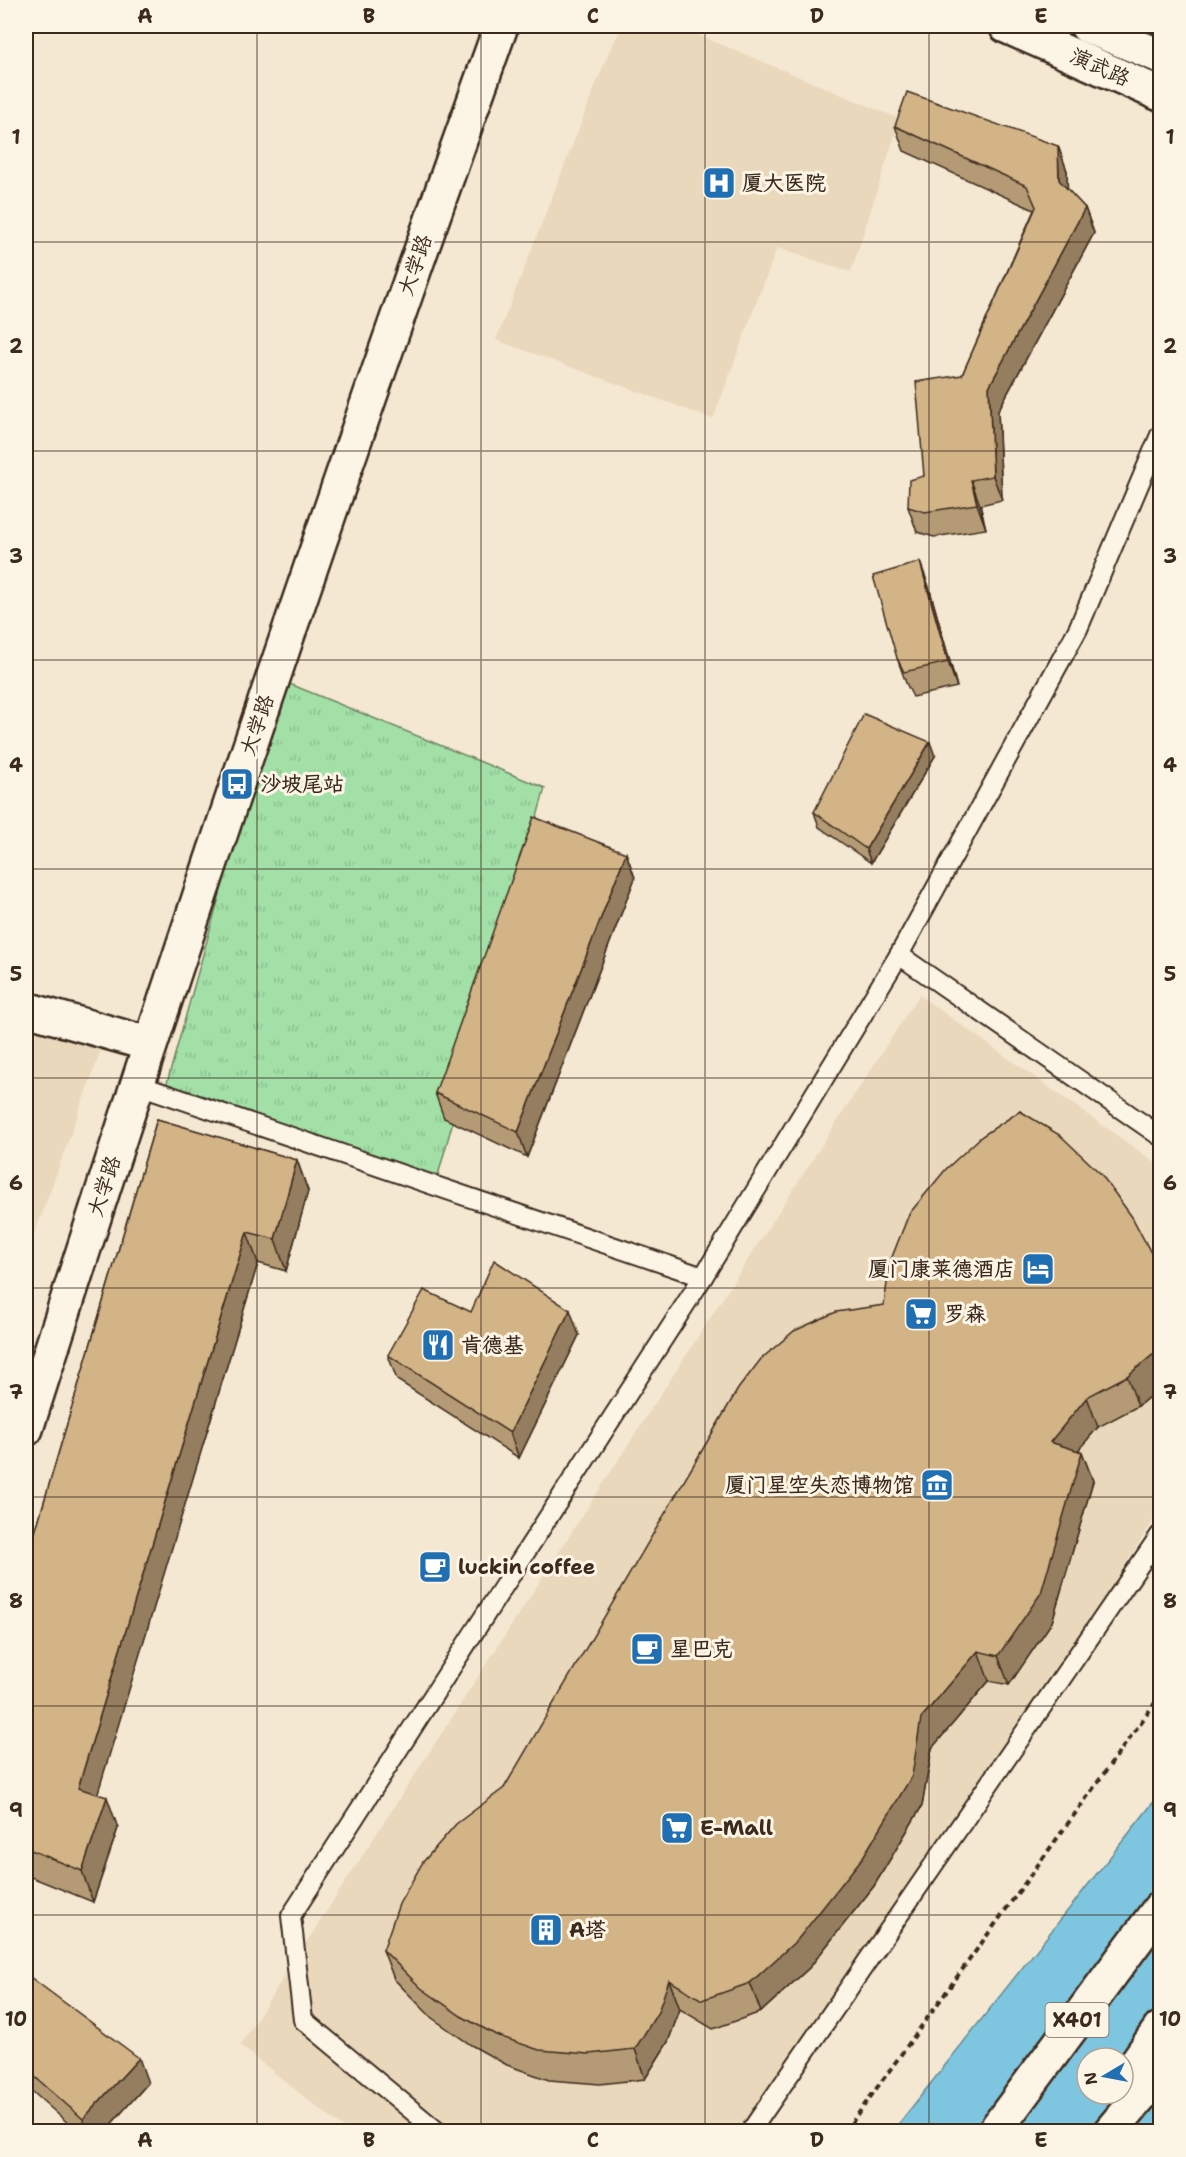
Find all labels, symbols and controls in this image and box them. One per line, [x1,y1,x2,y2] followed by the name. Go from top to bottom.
[137,3,153,29] text: A
[363,3,375,29] text: B
[587,3,599,29] text: C
[810,3,824,29] text: D
[1034,3,1048,29] text: E
[1066,41,1134,93] street label: 演武路
[11,124,21,150] text: 1
[1165,124,1175,150] text: 1
[701,165,737,201] hospital icon: 厦大医院
[742,169,826,197] place label: 厦大医院
[392,231,438,299] street label: 大学路
[9,333,23,359] text: 2
[1163,333,1177,359] text: 2
[9,543,23,569] text: 3
[1163,543,1177,569] text: 3
[234,691,280,759] street label: 大学路
[9,752,23,778] text: 4
[1163,752,1177,778] text: 4
[219,766,255,802] bus stop icon: 沙坡尾站
[260,770,344,798] place label: 沙坡尾站
[10,961,22,987] text: 5
[1164,961,1176,987] text: 5
[81,1152,127,1220] street label: 大学路
[9,1170,23,1196] text: 6
[1163,1170,1177,1196] text: 6
[1020,1251,1056,1287] hotel icon: 厦门康莱德酒店
[868,1255,1015,1283] place label: 厦门康莱德酒店
[903,1296,939,1332] supermarket icon: 罗森
[944,1300,986,1328] place label: 罗森
[420,1327,456,1363] restaurant icon: 肯德基
[461,1331,524,1359] place label: 肯德基
[9,1379,23,1405] text: 7
[1163,1379,1177,1405] text: 7
[919,1467,955,1503] museum icon: 厦门星空失恋博物馆
[725,1471,914,1499] place label: 厦门星空失恋博物馆
[417,1549,453,1585] cafe icon: luckin coffee
[458,1553,595,1581] place label: luckin coffee
[9,1588,23,1614] text: 8
[1163,1588,1177,1614] text: 8
[629,1631,665,1667] cafe icon: 星巴克
[670,1635,733,1663] place label: 星巴克
[9,1797,23,1823] text: 9
[1163,1797,1177,1823] text: 9
[659,1810,695,1846] supermarket icon: E-Mall
[700,1814,773,1842] place label: E-Mall
[528,1912,564,1948] building icon: A塔
[569,1916,606,1944] place label: A塔
[1046,2003,1108,2037] road number: X401
[5,2006,27,2032] text: 10
[1159,2006,1181,2032] text: 10
[1075,2046,1135,2106] north arrow
[1079,2070,1102,2087] text: N
[137,2127,153,2153] text: A
[363,2127,375,2153] text: B
[587,2127,599,2153] text: C
[810,2127,824,2153] text: D
[1034,2127,1048,2153] text: E

